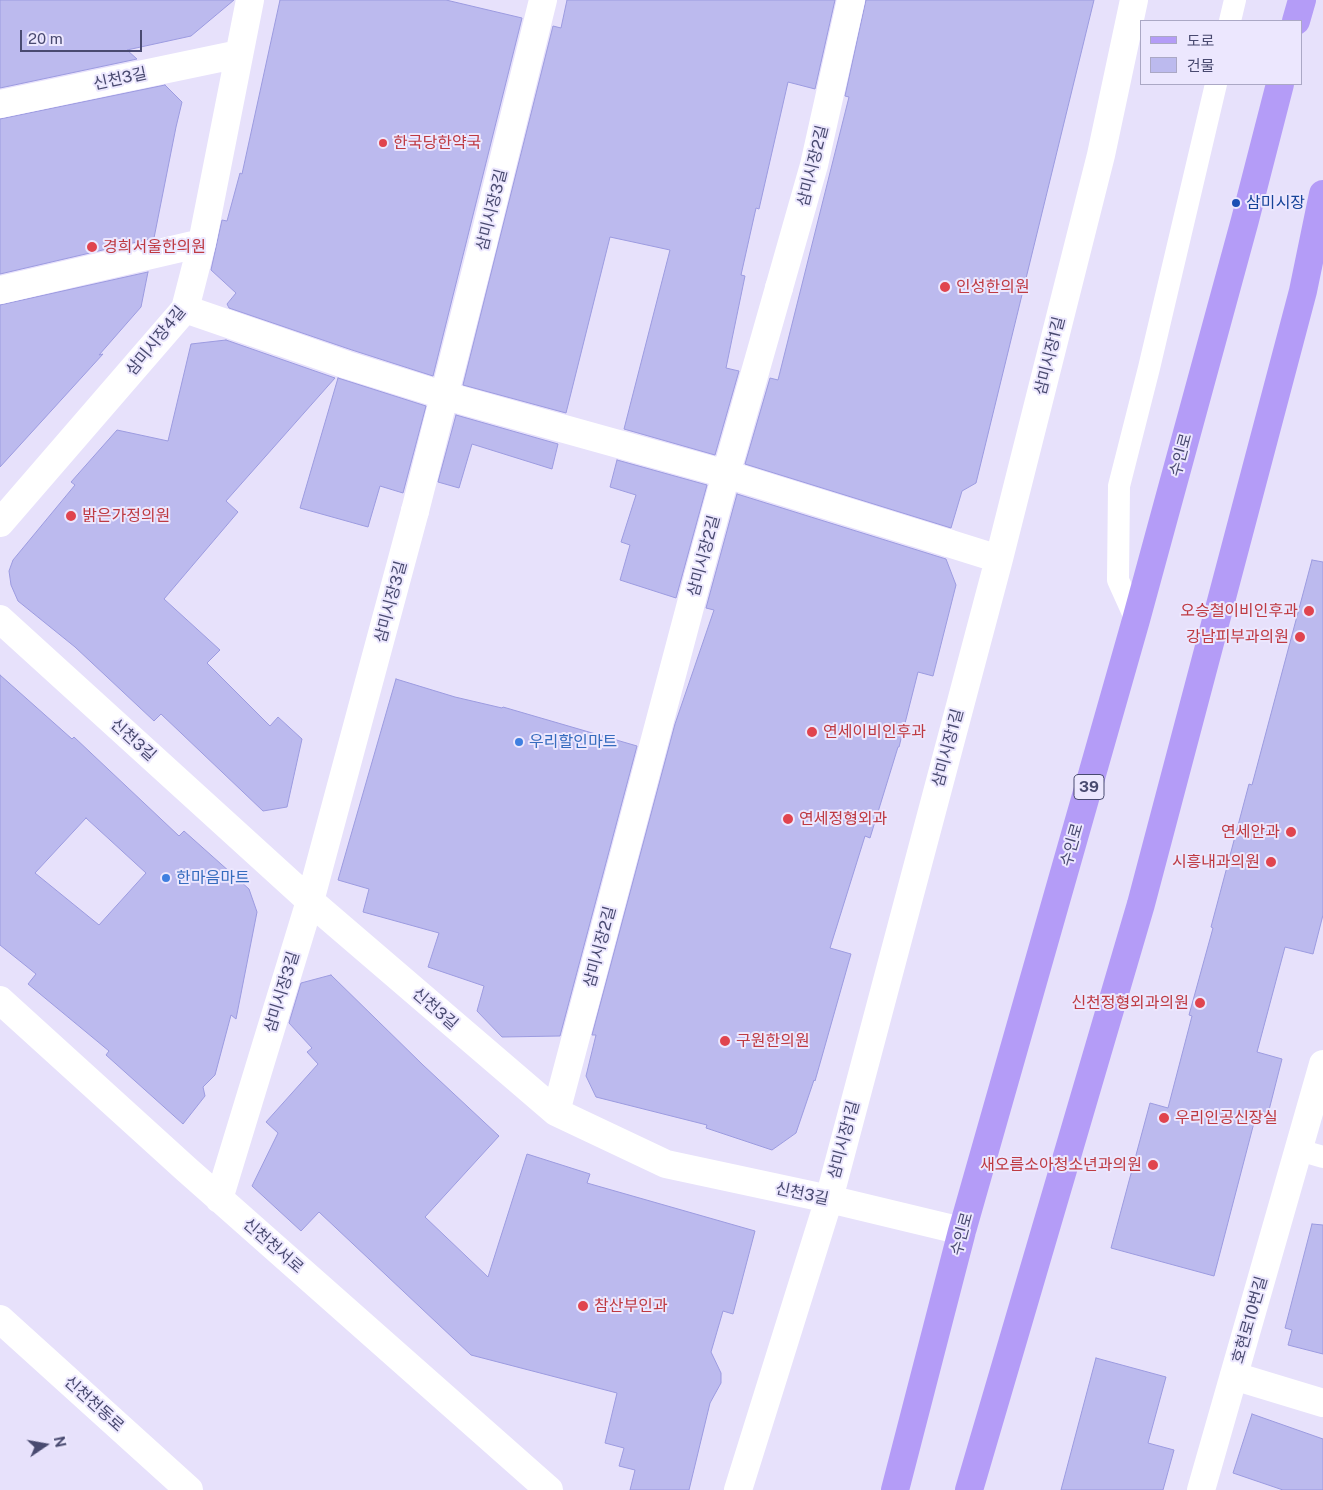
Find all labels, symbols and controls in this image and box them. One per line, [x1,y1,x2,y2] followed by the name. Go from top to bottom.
[22,20,145,52] scale bar
[1140,20,1303,85] legend
[28,30,63,47] text: 20 m
[1187,32,1215,49] text: 도로
[1187,57,1215,74] text: 건물
[91,64,149,94] street label: 신천3길
[794,123,832,209] street label: 삼미시장2길
[393,133,481,153] place label: 한국당한약국
[377,137,389,149] marker: 한국당한약국
[473,167,511,253] street label: 삼미시장3길
[1246,193,1305,213] place label: 삼미시장
[1230,197,1242,209] marker: 삼미시장
[103,237,206,257] place label: 경희서울한의원
[85,240,99,254] marker: 경희서울한의원
[956,277,1030,297] place label: 인성한의원
[938,280,952,294] marker: 인성한의원
[122,302,190,380] street label: 삼미시장4길
[1031,315,1069,397] street label: 삼미시장1길
[1166,431,1196,479] street label: 수인로
[82,506,170,526] place label: 밝은가정의원
[64,509,78,523] marker: 밝은가정의원
[684,513,724,599] street label: 삼미시장2길
[371,559,411,645] street label: 삼미시장3길
[1180,601,1298,621] place label: 오승철이비인후과
[1302,604,1316,618] marker: 오승철이비인후과
[1186,627,1289,647] place label: 강남피부과의원
[1293,630,1307,644] marker: 강남피부과의원
[928,707,968,789] street label: 삼미시장1길
[106,715,160,765] street label: 신천3길
[823,722,926,742] place label: 연세이비인후과
[805,725,819,739] marker: 연세이비인후과
[529,732,617,752] place label: 우리할인마트
[513,736,525,748] marker: 우리할인마트
[1074,774,1104,800] road number: 39
[799,809,887,829] place label: 연세정형외과
[781,812,795,826] marker: 연세정형외과
[1057,821,1087,869] street label: 수인로
[1221,822,1280,842] place label: 연세안과
[1284,825,1298,839] marker: 연세안과
[1172,852,1260,872] place label: 시흥내과의원
[1264,855,1278,869] marker: 시흥내과의원
[176,868,250,888] place label: 한마음마트
[160,872,172,884] marker: 한마음마트
[580,904,620,990] street label: 삼미시장2길
[261,949,303,1035] street label: 삼미시장3길
[408,984,462,1034] street label: 신천3길
[1071,993,1189,1013] place label: 신천정형외과의원
[1193,996,1207,1010] marker: 신천정형외과의원
[736,1031,810,1051] place label: 구원한의원
[718,1034,732,1048] marker: 구원한의원
[824,1099,864,1181] street label: 삼미시장1길
[1175,1108,1278,1128] place label: 우리인공신장실
[1157,1111,1171,1125] marker: 우리인공신장실
[980,1155,1142,1175] place label: 새오름소아청소년과의원
[1146,1158,1160,1172] marker: 새오름소아청소년과의원
[773,1179,831,1209] street label: 신천3길
[947,1210,977,1258] street label: 수인로
[239,1215,307,1277] street label: 신천천서로
[1228,1274,1272,1366] street label: 호현로10번길
[594,1296,668,1316] place label: 참산부인과
[576,1299,590,1313] marker: 참산부인과
[60,1372,128,1436] street label: 신천천동로
[20,1420,70,1470] north arrow
[51,1435,69,1449] text: N

